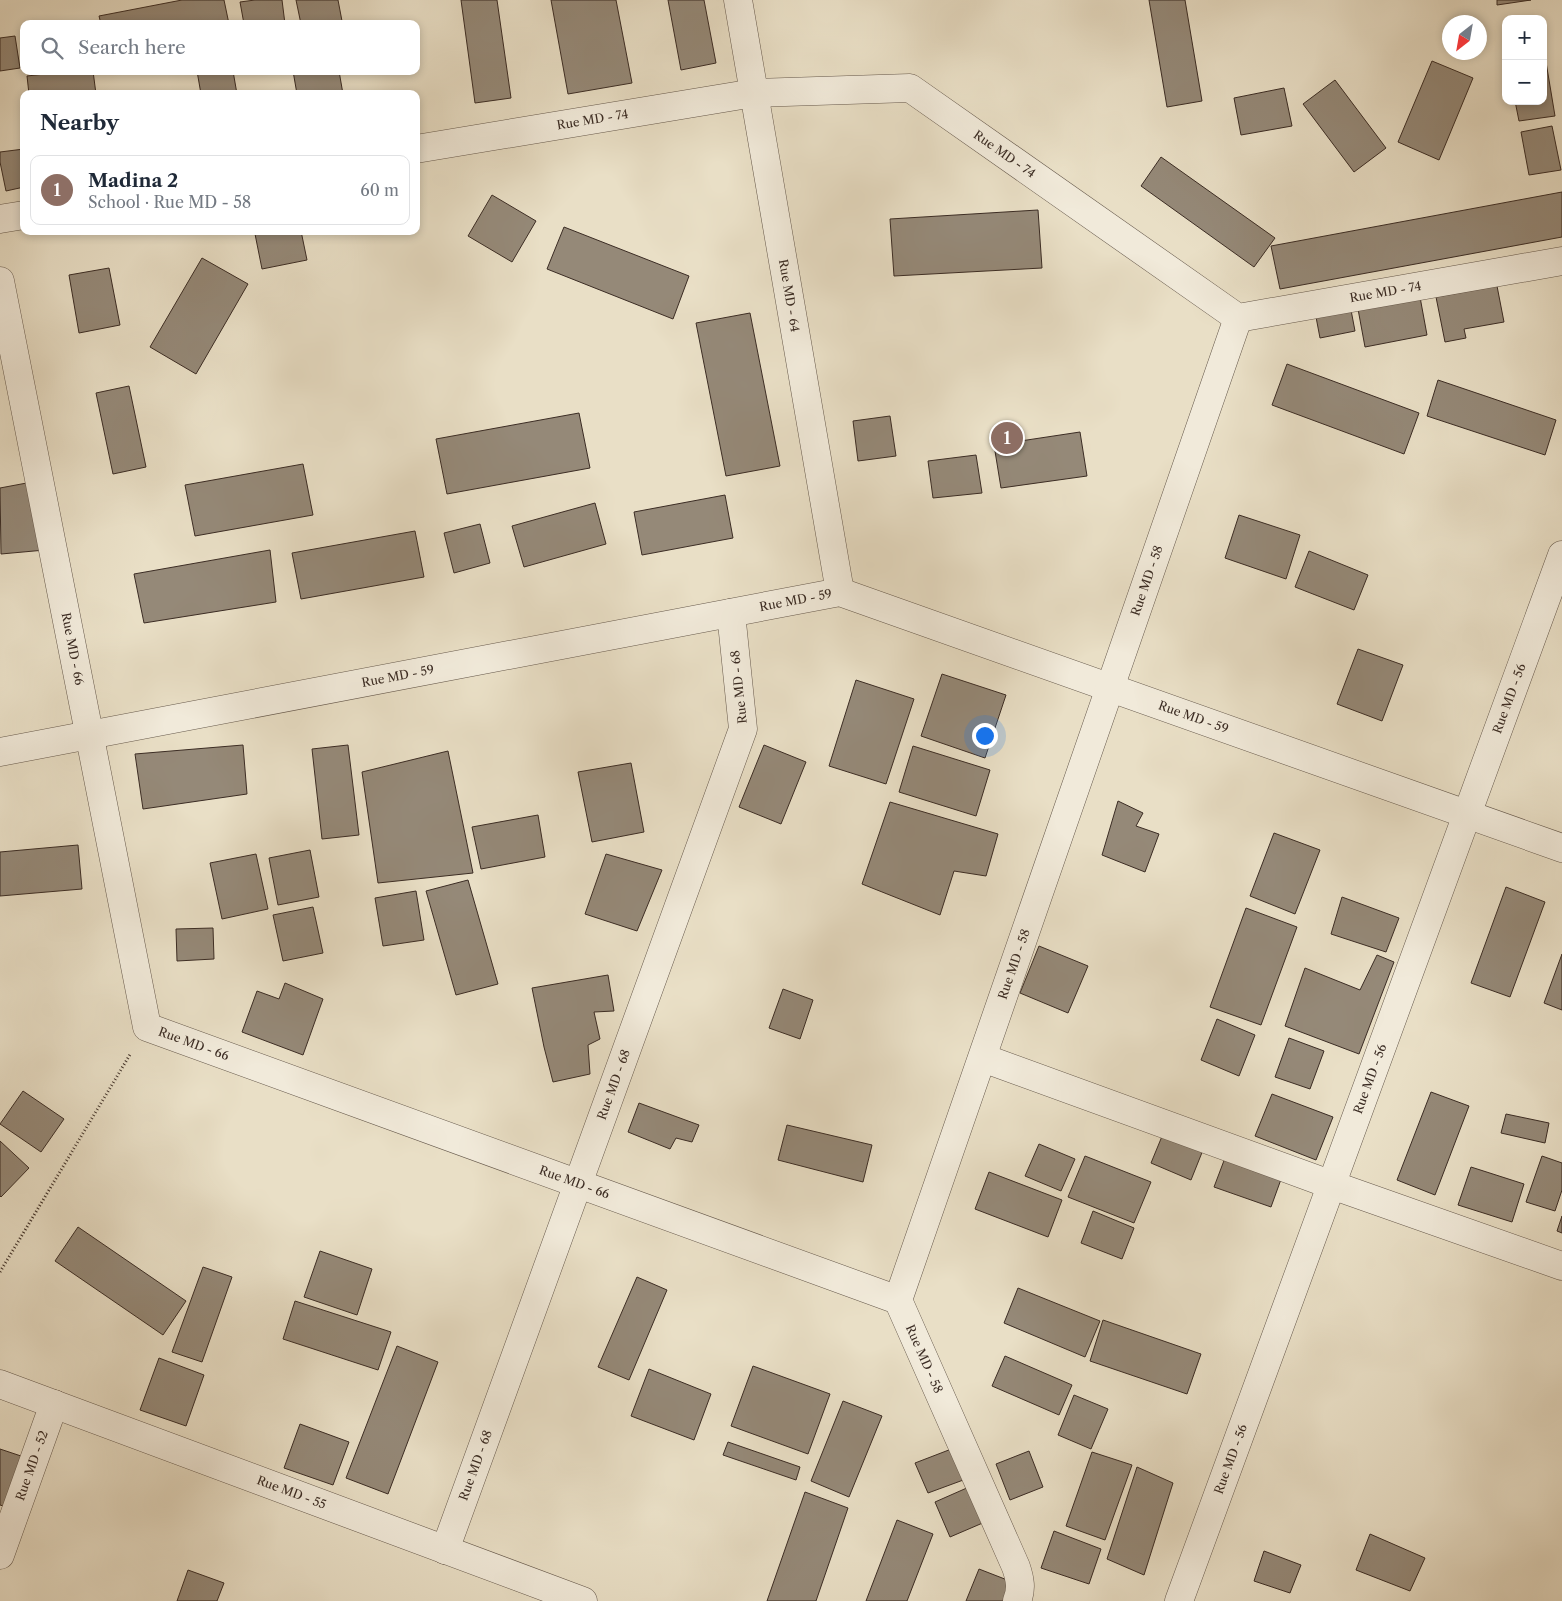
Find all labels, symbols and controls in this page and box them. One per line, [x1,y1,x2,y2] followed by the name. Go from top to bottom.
[1442,15,1487,60] north arrow
[1502,15,1547,105] map controls
[1502,15,1547,60] button: +
[20,20,420,75] search box
[38,34,66,62] icon: search
[78,36,186,59] text: Search here
[1502,60,1547,105] button: −
[556,106,629,133] street label: Rue MD - 74
[40,110,119,135] text: Nearby
[971,127,1039,181] street label: Rue MD - 74
[88,169,178,192] text: Madina 2
[53,180,61,200] text: 1
[360,180,399,200] text: 60 m
[88,192,251,212] text: School · Rue MD - 58
[776,258,803,333] street label: Rue MD - 64
[1348,278,1422,305] street label: Rue MD - 74
[991,419,1023,457] pin: 1
[1127,543,1166,618] street label: Rue MD - 58
[758,586,833,614] street label: Rue MD - 59
[58,611,87,687] street label: Rue MD - 66
[727,649,750,725] street label: Rue MD - 68
[360,661,435,690] street label: Rue MD - 59
[1489,661,1529,735] street label: Rue MD - 56
[1156,697,1231,736] street label: Rue MD - 59
[972,723,998,749] your location
[995,927,1033,1001] street label: Rue MD - 58
[157,1024,231,1063] street label: Rue MD - 66
[1350,1042,1389,1116] street label: Rue MD - 56
[594,1047,633,1122] street label: Rue MD - 68
[537,1162,612,1202] street label: Rue MD - 66
[903,1322,946,1395] street label: Rue MD - 58
[1211,1422,1250,1496] street label: Rue MD - 56
[12,1428,51,1502] street label: Rue MD - 52
[456,1428,495,1503] street label: Rue MD - 68
[255,1472,328,1512] street label: Rue MD - 55

